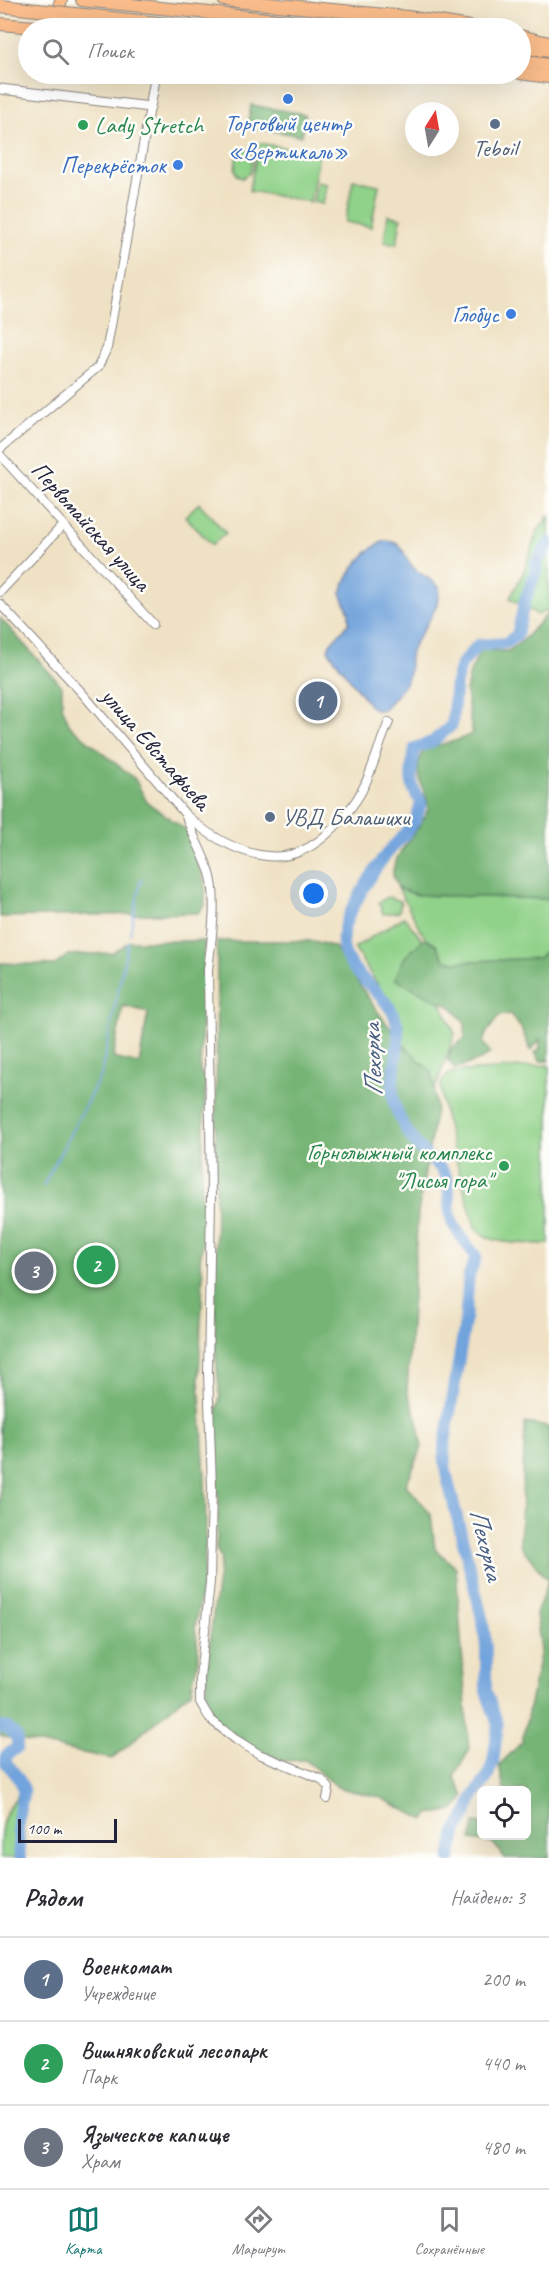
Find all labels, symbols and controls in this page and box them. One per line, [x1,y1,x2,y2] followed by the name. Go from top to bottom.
[18,18,531,84] search box
[39,35,72,68] icon: search
[87,37,133,65] text: Поиск
[281,92,295,106] marker: Торговый центр «Вертикаль»
[405,102,459,156] north arrow
[225,108,352,166] place label: Торговый центр «Вертикаль»
[95,110,205,140] place label: Lady Stretch
[488,117,502,131] marker: Teboil
[76,118,90,132] marker: Lady Stretch
[473,133,521,163] place label: Teboil
[61,150,168,180] place label: Перекрёсток
[171,158,185,172] marker: Перекрёсток
[452,299,500,329] place label: Глобус
[504,307,518,321] marker: Глобус
[25,455,158,598] street label: Первомайская улица
[298,678,338,724] pin: 1
[93,680,219,818] street label: улица Евстафьева
[282,802,412,832] place label: УВД Балашихи
[263,810,277,824] marker: УВД Балашихи
[299,879,328,908] your location
[355,1020,390,1097] water label: Пехорка
[307,1137,497,1195] place label: Горнолыжный комплекс "Лисья гора"
[497,1159,511,1173] marker: Горнолыжный комплекс "Лисья гора"
[76,1242,116,1288] pin: 2
[15,1248,54,1294] pin: 3
[462,1505,512,1586] water label: Пехорка
[477,1786,531,1840] map controls
[477,1786,531,1840] button: locate
[18,1816,117,1844] scale bar
[27,1819,61,1839] text: 100 m
[24,1881,82,1914] text: Рядом
[450,1885,525,1910] text: Найдено: 3
[81,1953,171,1981] text: Военкомат
[39,1967,48,1992] text: 1
[482,1967,525,1992] text: 200 m
[81,1981,155,2006] text: Учреждение
[81,2037,267,2065] text: Вишняковский лесопарк
[39,2051,48,2076] text: 2
[482,2051,525,2076] text: 440 m
[81,2065,117,2090] text: Парк
[81,2121,228,2149] text: Языческое капище
[39,2135,48,2160] text: 3
[482,2135,525,2160] text: 480 m
[81,2149,120,2174] text: Храм
[65,2203,102,2259] tab: Карта
[232,2203,284,2259] tab: Маршрут
[414,2203,484,2259] tab: Сохранённые

